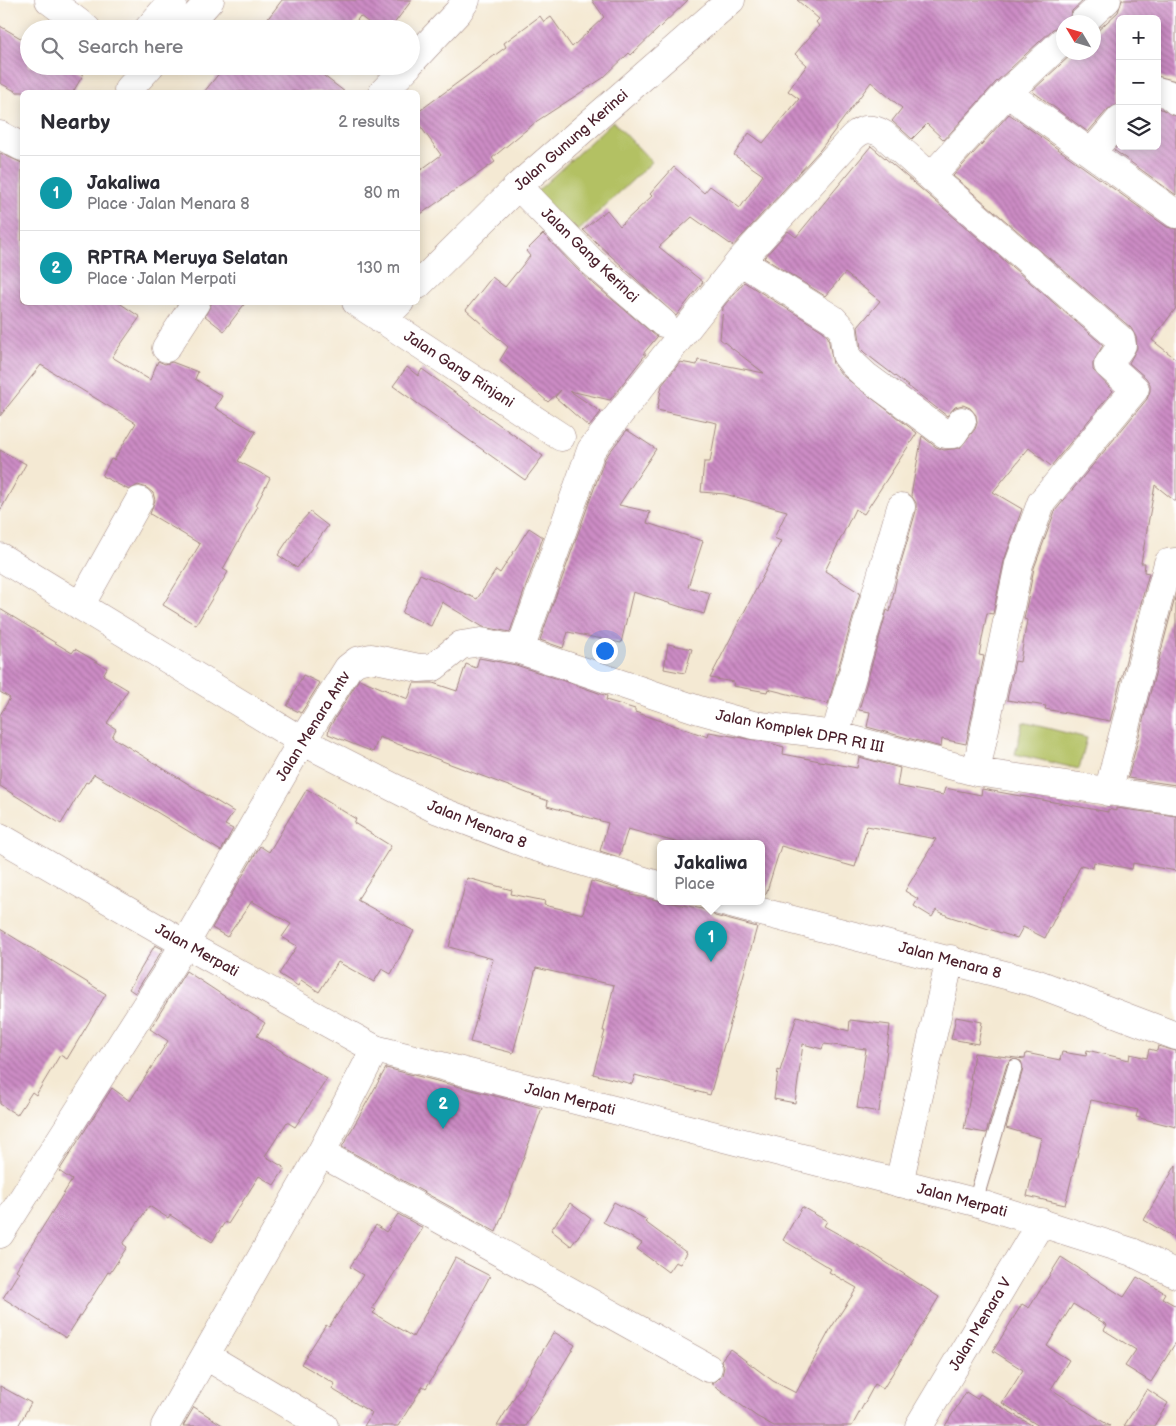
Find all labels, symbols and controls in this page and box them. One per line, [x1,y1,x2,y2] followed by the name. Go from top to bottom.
[1056,15,1101,60] north arrow
[1116,15,1161,150] map controls
[1116,15,1161,60] button: +
[20,20,420,75] search box
[38,34,66,62] icon: search
[78,36,183,59] text: Search here
[1116,60,1161,105] button: −
[510,86,632,195] street label: Jalan Gunung Kerinci
[1116,105,1161,150] button: layers
[40,110,110,135] text: Nearby
[338,113,400,132] text: 2 results
[87,172,160,195] text: Jakaliwa
[53,184,59,203] text: 1
[364,184,400,203] text: 80 m
[87,195,250,214] text: Place · Jalan Menara 8
[537,204,642,307] street label: Jalan Gang Kerinci
[87,247,288,270] text: RPTRA Meruya Selatan
[51,259,61,278] text: 2
[357,259,400,278] text: 130 m
[87,270,236,289] text: Place · Jalan Merpati
[400,327,518,412] street label: Jalan Gang Rinjani
[592,638,618,664] your location
[272,667,355,785] street label: Jalan Menara Antv
[714,706,886,757] street label: Jalan Komplek DPR RI III
[424,796,529,853] street label: Jalan Menara 8
[657,840,765,905] popup
[674,852,748,875] text: Jakaliwa
[674,875,715,894] text: Place
[152,920,242,981] street label: Jalan Merpati
[695,921,727,962] pin: 1
[896,938,1004,983] street label: Jalan Menara 8
[523,1079,617,1120] street label: Jalan Merpati
[427,1088,459,1129] pin: 2
[915,1179,1009,1222] street label: Jalan Merpati
[945,1274,1016,1374] street label: Jalan Menara V

